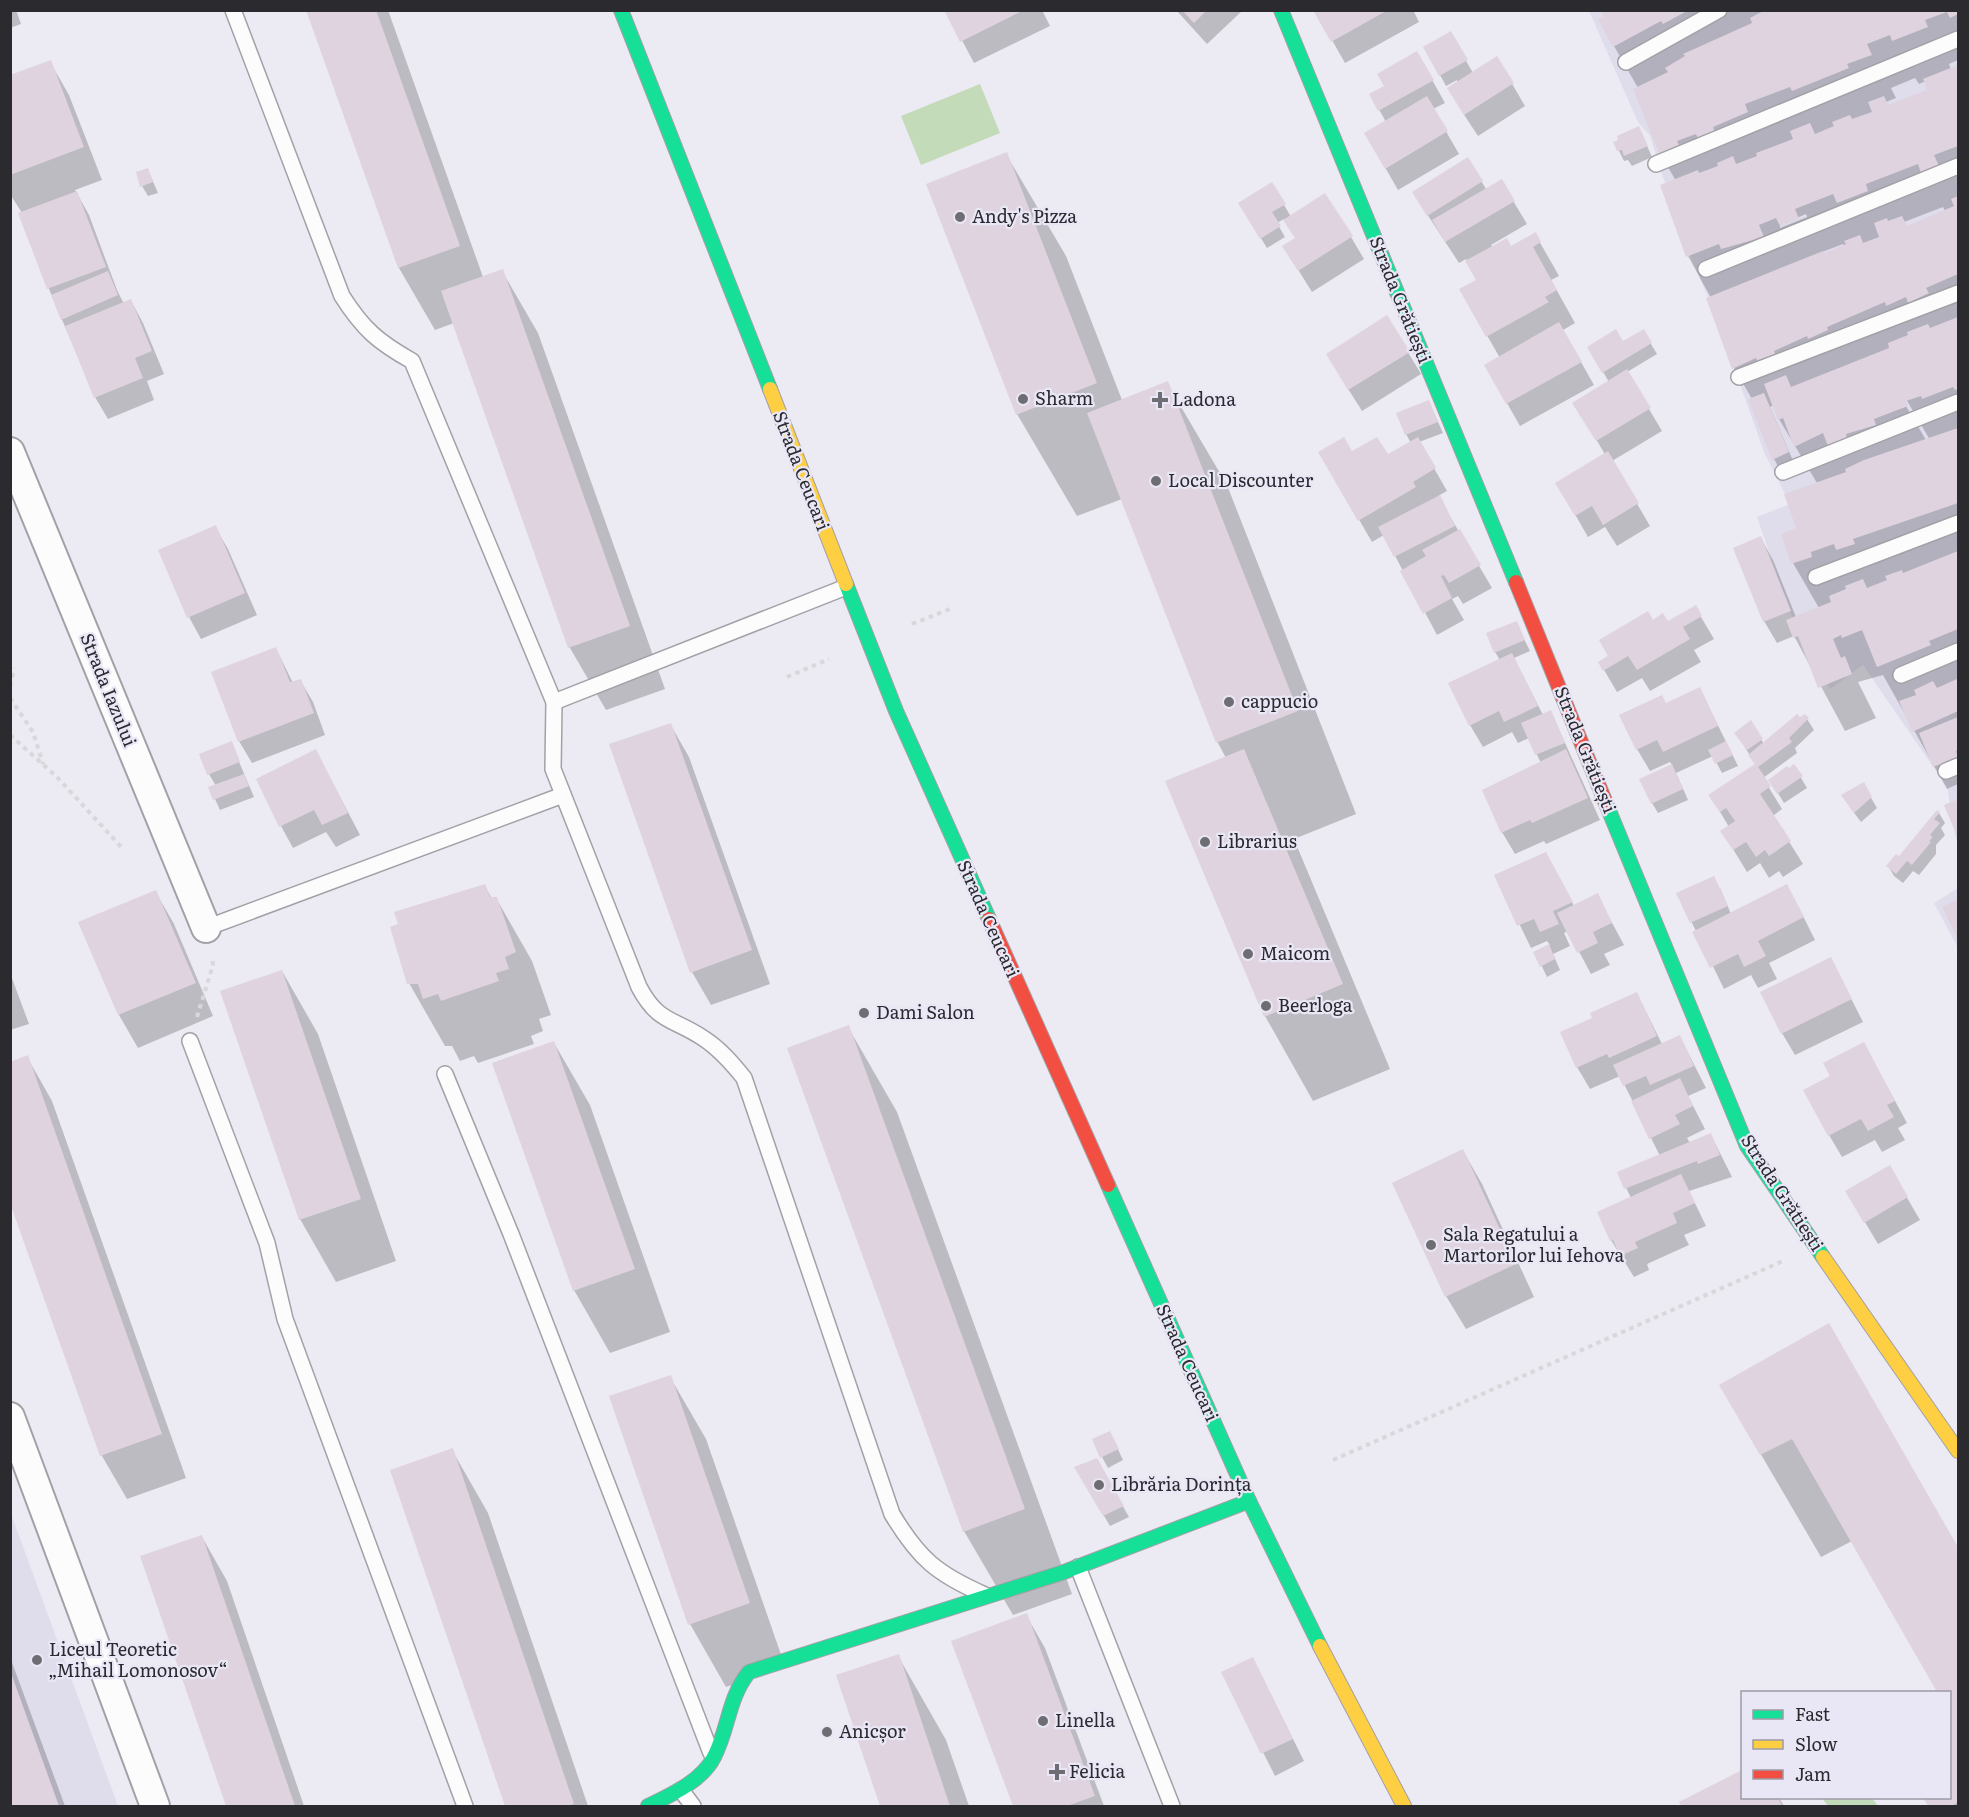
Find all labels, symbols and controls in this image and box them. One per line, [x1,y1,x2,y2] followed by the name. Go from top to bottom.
[972,202,1077,229] place label: Andy's Pizza
[953,210,967,224] marker: Andy's Pizza
[1364,232,1439,367] street label: Strada Grătiești
[1035,384,1093,411] place label: Sharm
[1172,385,1236,412] place label: Ladona
[1016,392,1030,406] marker: Sharm
[1153,393,1167,407] marker: Ladona
[767,407,838,534] street label: Strada Ceucari
[1168,466,1314,493] place label: Local Discounter
[1149,474,1163,488] marker: Local Discounter
[74,629,144,750] street label: Strada Iazului
[1549,682,1624,817] street label: Strada Grătiești
[1241,687,1318,714] place label: cappucio
[1222,695,1236,709] marker: cappucio
[1217,827,1297,854] place label: Librarius
[1198,835,1212,849] marker: Librarius
[951,855,1027,982] street label: Strada Ceucari
[1260,939,1330,966] place label: Maicom
[1241,947,1255,961] marker: Maicom
[1278,991,1353,1018] place label: Beerloga
[876,998,975,1025] place label: Dami Salon
[1259,999,1273,1013] marker: Beerloga
[857,1006,871,1020] marker: Dami Salon
[1735,1128,1831,1256] street label: Strada Grătiești
[1443,1220,1625,1268] place label: Sala Regatului a Martorilor lui Iehova
[1424,1238,1438,1252] marker: Sala Regatului a Martorilor lui Iehova
[1150,1299,1226,1426] street label: Strada Ceucari
[1111,1470,1252,1497] place label: Librăria Dorința
[1092,1478,1106,1492] marker: Librăria Dorința
[49,1635,228,1683] place label: Liceul Teoretic „Mihail Lomonosov“
[30,1653,44,1667] marker: Liceul Teoretic „Mihail Lomonosov“
[1741,1691,1951,1799] legend
[1795,1700,1831,1727] text: Fast
[1055,1706,1115,1733] place label: Linella
[1036,1714,1050,1728] marker: Linella
[839,1717,906,1744] place label: Anicșor
[820,1725,834,1739] marker: Anicșor
[1795,1730,1838,1757] text: Slow
[1069,1757,1125,1784] place label: Felicia
[1795,1760,1831,1787] text: Jam
[1050,1765,1064,1779] marker: Felicia

